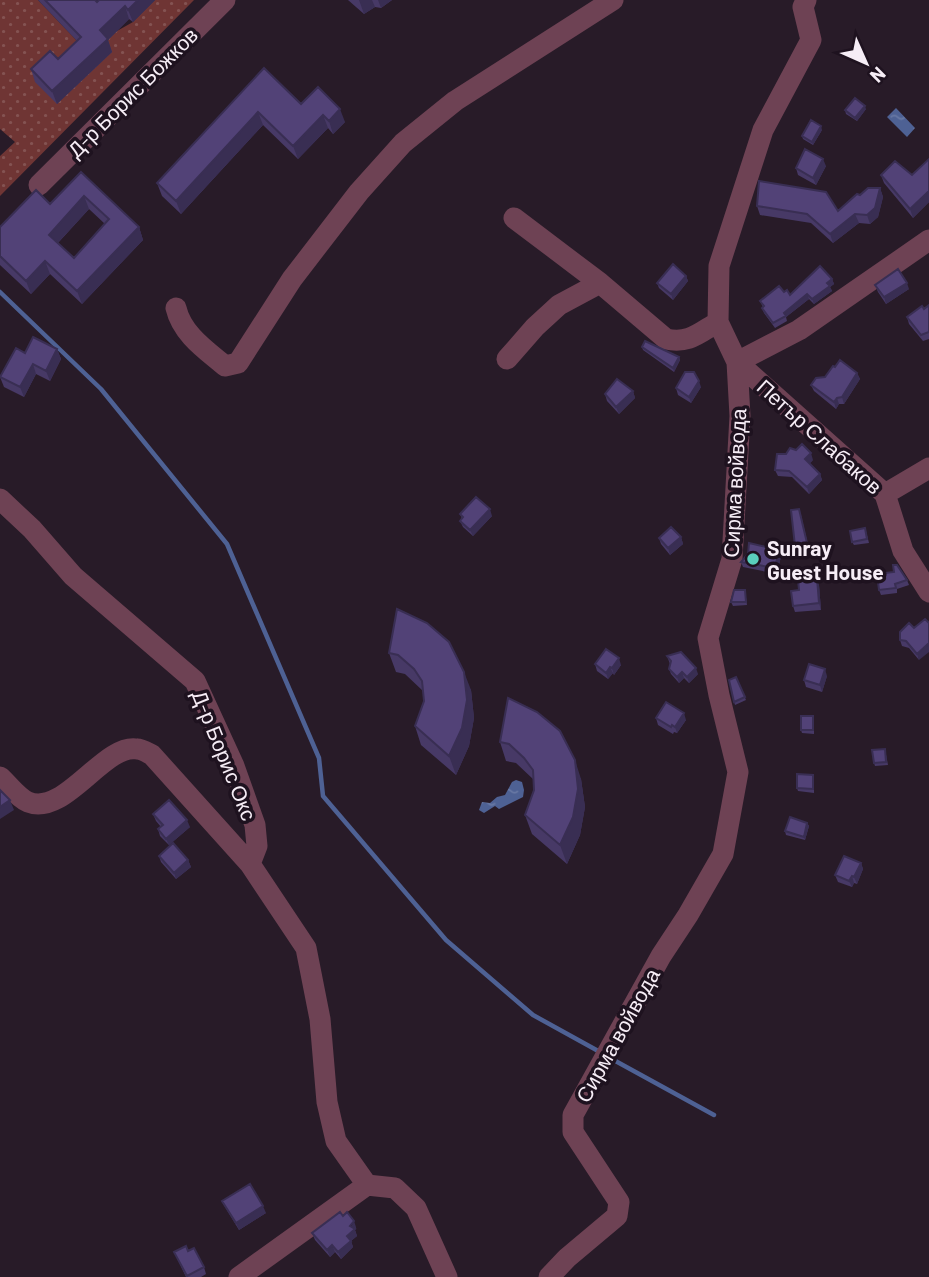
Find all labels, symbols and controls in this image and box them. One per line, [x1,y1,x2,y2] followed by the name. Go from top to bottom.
[62,22,202,162] street label: Д-р Борис Божков
[831,28,901,98] north arrow
[866,63,891,88] text: N
[752,373,888,499] street label: Петър Слабаков
[718,407,750,558] street label: Сирма войвода
[767,535,884,584] place label: Sunray Guest House
[745,551,761,567] marker: Sunray Guest House
[188,686,262,824] street label: Д-р Борис Окс
[570,963,664,1106] street label: Сирма войвода

